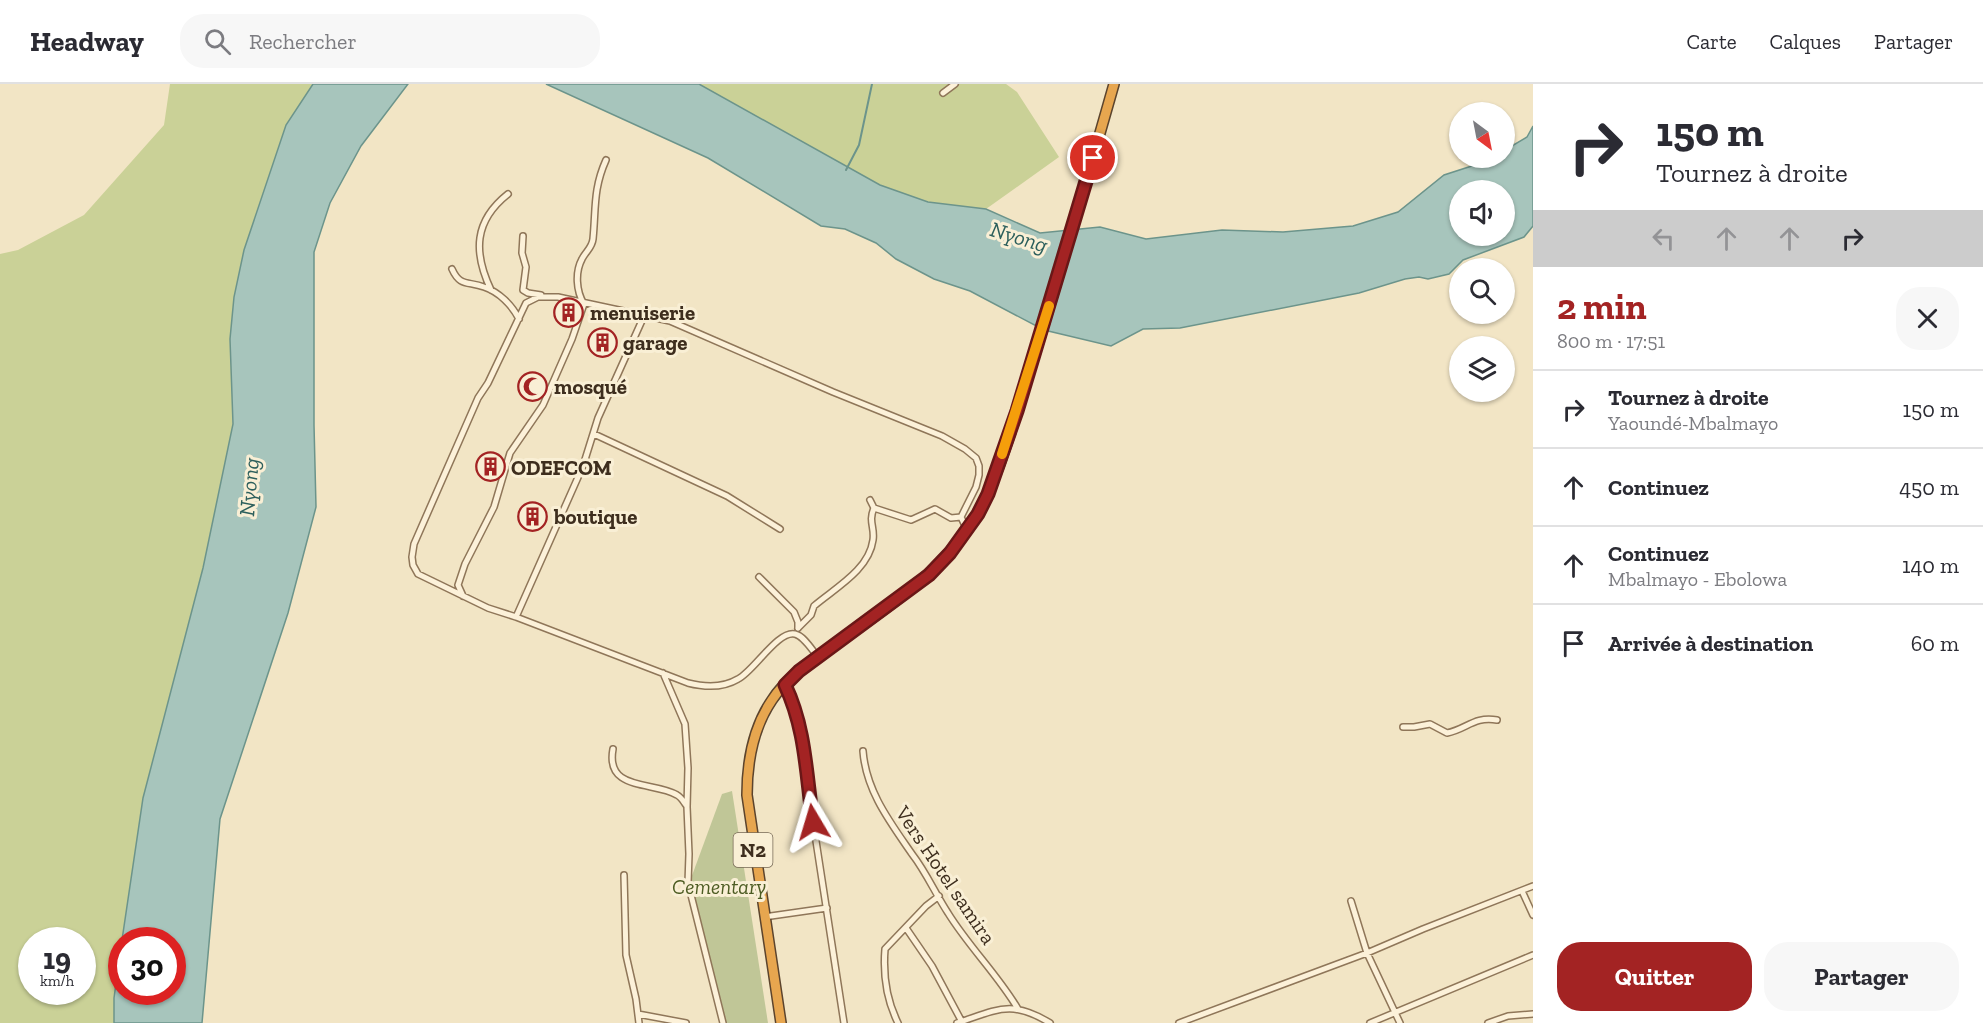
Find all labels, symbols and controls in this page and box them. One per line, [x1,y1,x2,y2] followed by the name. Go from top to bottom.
[180,14,600,68] search box
[30,25,144,58] text: Headway
[201,25,234,58] icon: search
[249,28,357,55] text: Rechercher
[1686,29,1737,54] text: Carte
[1770,29,1841,54] text: Calques
[1874,29,1953,54] text: Partager
[1449,102,1515,168] north arrow
[1449,102,1515,402] map controls
[1656,106,1764,157] text: 150 m
[1557,108,1635,186] icon: right
[1067,132,1118,183] pin
[1076,141,1109,174] icon: arrive
[1656,157,1848,189] text: Tournez à droite
[1449,180,1515,246] button: sound
[987,216,1052,259] water label: Nyong
[1647,222,1680,255] icon: left
[1710,222,1743,255] icon: ahead
[1773,222,1806,255] icon: ahead
[1836,222,1869,255] icon: right
[1449,258,1515,324] button: search
[1557,285,1647,328] text: 2 min
[1896,287,1959,350] button: close
[553,296,585,328] building icon: menuiserie
[590,300,695,325] place label: menuiserie
[586,326,618,358] building icon: garage
[1557,329,1665,353] text: 800 m · 17:51
[623,330,688,355] place label: garage
[1449,336,1515,402] button: layers
[517,370,549,402] mosque icon: mosqué
[554,374,627,399] place label: mosqué
[1608,384,1769,411] text: Tournez à droite
[1557,393,1590,426] icon: right
[1903,396,1959,423] text: 150 m
[1608,411,1778,435] text: Yaoundé-Mbalmayo
[474,451,506,483] building icon: ODEFCOM
[511,455,612,480] place label: ODEFCOM
[233,456,265,517] water label: Nyong
[1557,471,1590,504] icon: ahead
[1608,474,1709,501] text: Continuez
[1899,474,1959,501] text: 450 m
[517,500,549,532] building icon: boutique
[553,504,637,529] place label: boutique
[1608,540,1709,567] text: Continuez
[1557,549,1590,582] icon: ahead
[1902,552,1959,579] text: 140 m
[1608,567,1787,591] text: Mbalmayo - Ebolowa
[1557,627,1590,660] icon: arrive
[1608,630,1813,657] text: Arrivée à destination
[1911,630,1959,657] text: 60 m
[781,790,845,854] position arrow
[890,800,1001,949] street label: Vers Hotel samira
[734,833,772,867] road number: N2
[672,874,766,899] park label: Cementary
[108,927,186,1005] speed limit sign: 30
[43,941,71,977] text: 19
[1557,942,1752,1011] button: Quitter
[1764,942,1959,1011] button: Partager
[40,972,74,990] text: km/h

